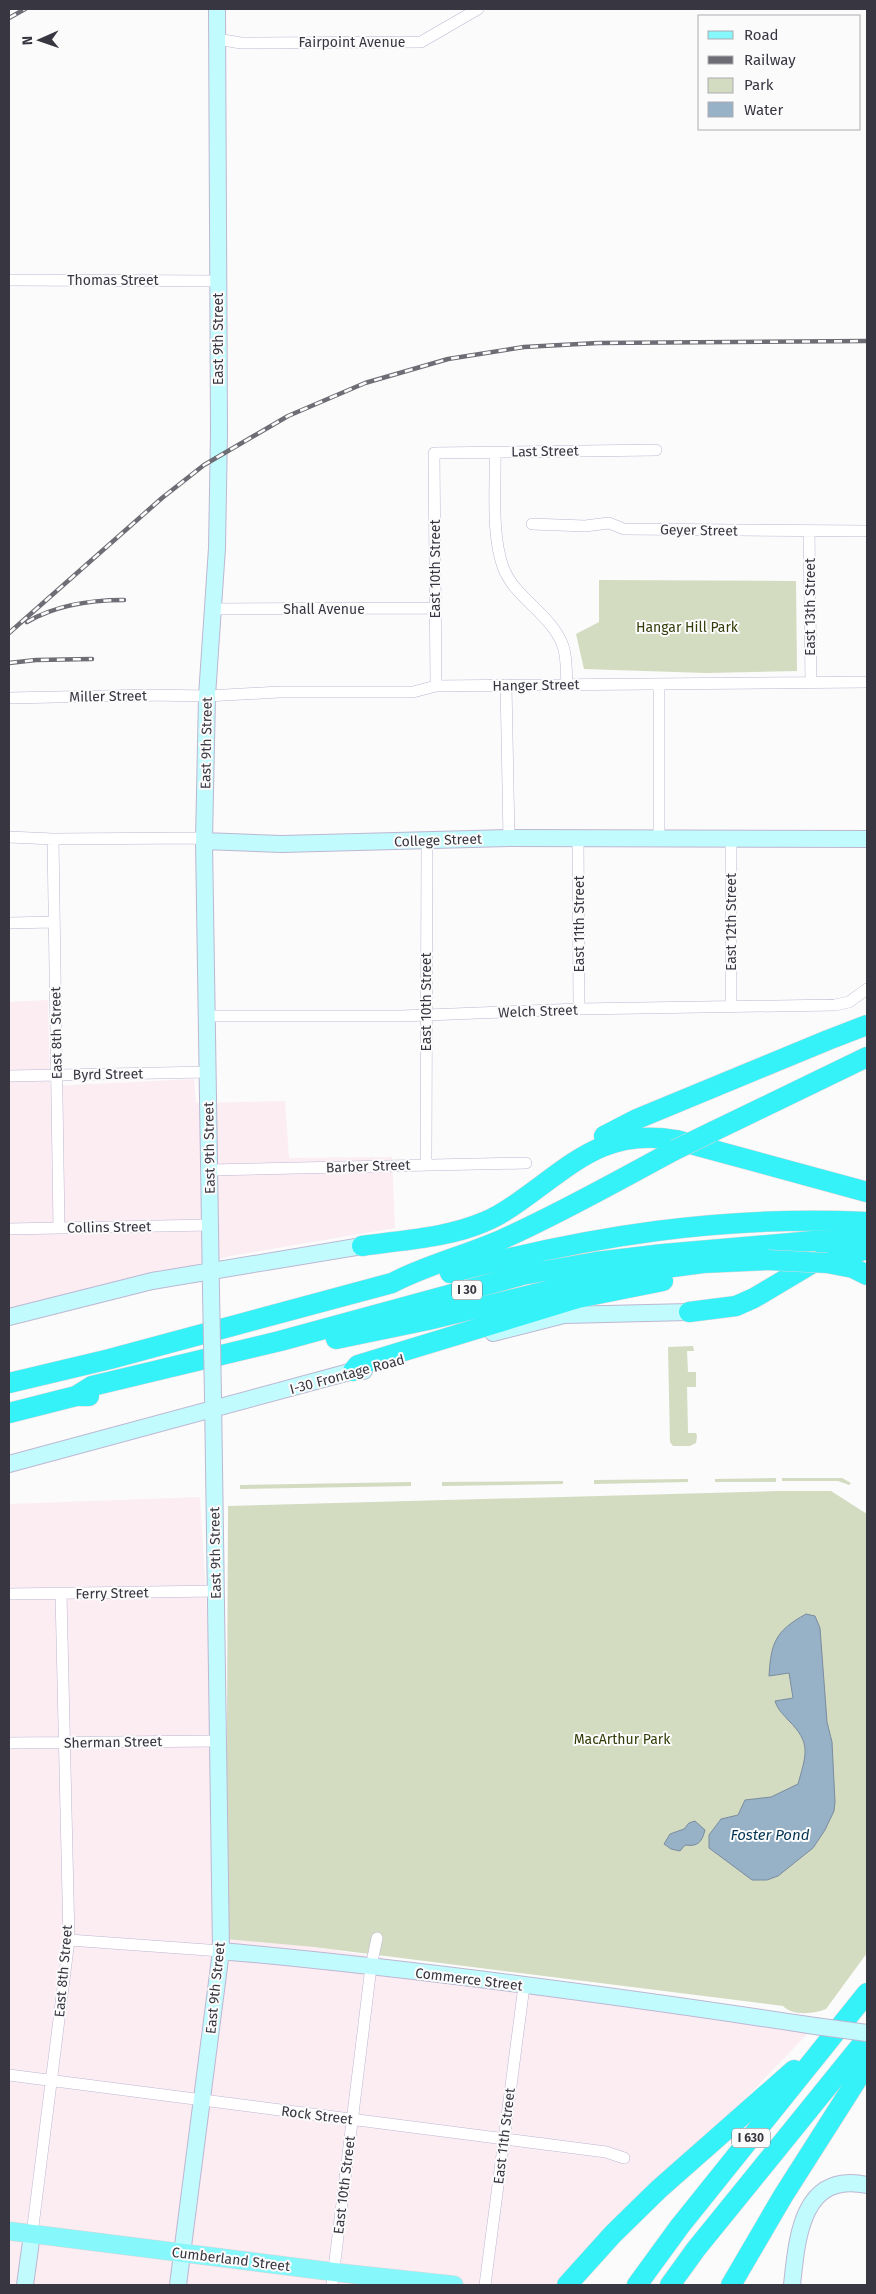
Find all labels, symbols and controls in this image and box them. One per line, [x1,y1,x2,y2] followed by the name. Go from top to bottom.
[15,15,65,65] north arrow
[698,15,861,130] legend
[744,26,779,44] text: Road
[299,34,405,51] street label: Fairpoint Avenue
[19,35,36,45] text: N
[744,51,796,69] text: Railway
[744,76,774,94] text: Park
[744,101,783,119] text: Water
[67,272,160,289] street label: Thomas Street
[210,292,227,385] street label: East 9th Street
[511,442,580,461] street label: Last Street
[427,519,444,618] street label: East 10th Street
[660,521,739,540] street label: Geyer Street
[802,557,819,656] street label: East 13th Street
[283,601,365,618] street label: Shall Avenue
[636,619,739,636] park label: Hangar Hill Park
[492,676,581,695] street label: Hanger Street
[69,687,148,706] street label: Miller Street
[197,696,216,789] street label: East 9th Street
[394,830,483,851] street label: College Street
[723,872,740,971] street label: East 12th Street
[571,875,588,972] street label: East 11th Street
[418,952,435,1051] street label: East 10th Street
[47,986,66,1080] street label: East 8th Street
[498,1002,579,1021] street label: Welch Street
[73,1065,144,1084] street label: Byrd Street
[200,1101,219,1194] street label: East 9th Street
[325,1156,412,1176] street label: Barber Street
[67,1218,152,1237] street label: Collins Street
[452,1280,482,1300] road number: I 30
[288,1351,406,1398] street label: I-30 Frontage Road
[206,1506,225,1599] street label: East 9th Street
[75,1584,150,1603] street label: Ferry Street
[574,1731,671,1748] park label: MacArthur Park
[64,1733,163,1752] street label: Sherman Street
[730,1826,810,1844] water label: Foster Pond
[51,1923,76,2018] street label: East 8th Street
[202,1940,229,2035] street label: East 9th Street
[414,1964,525,1995] street label: Commerce Street
[490,2086,519,2185] street label: East 11th Street
[280,2103,355,2128] street label: Rock Street
[732,2128,770,2148] road number: I 630
[330,2134,359,2235] street label: East 10th Street
[171,2244,292,2275] street label: Cumberland Street

